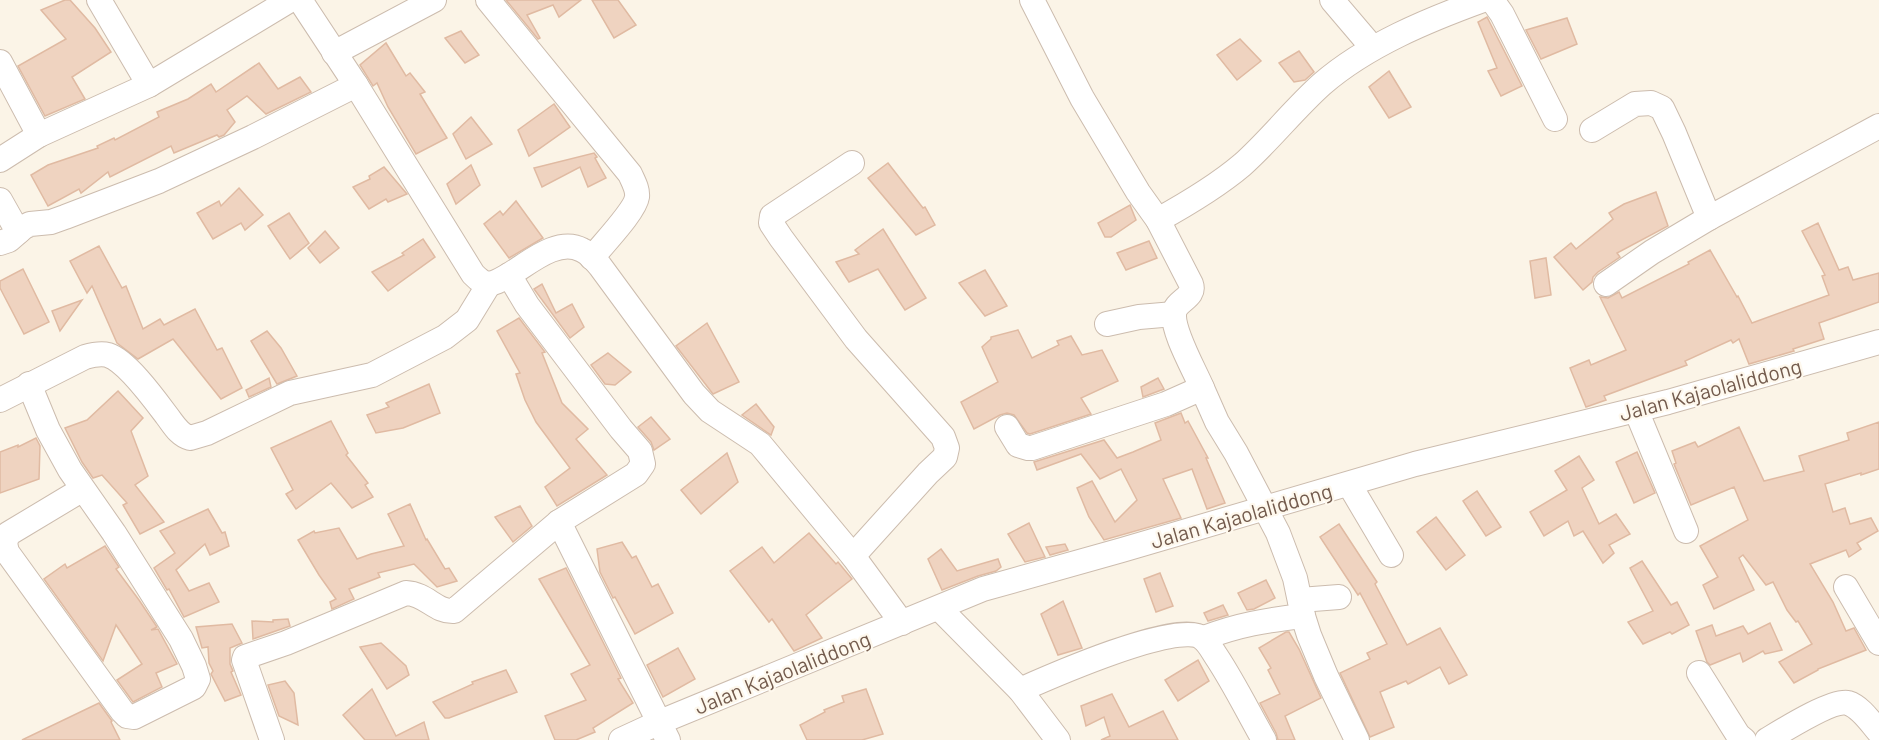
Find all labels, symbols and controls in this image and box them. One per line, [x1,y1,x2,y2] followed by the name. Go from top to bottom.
[1616,353,1804,425] street label: Jalan Kajaolaliddong
[1147,477,1335,553] street label: Jalan Kajaolaliddong
[690,625,874,719] street label: Jalan Kajaolaliddong

